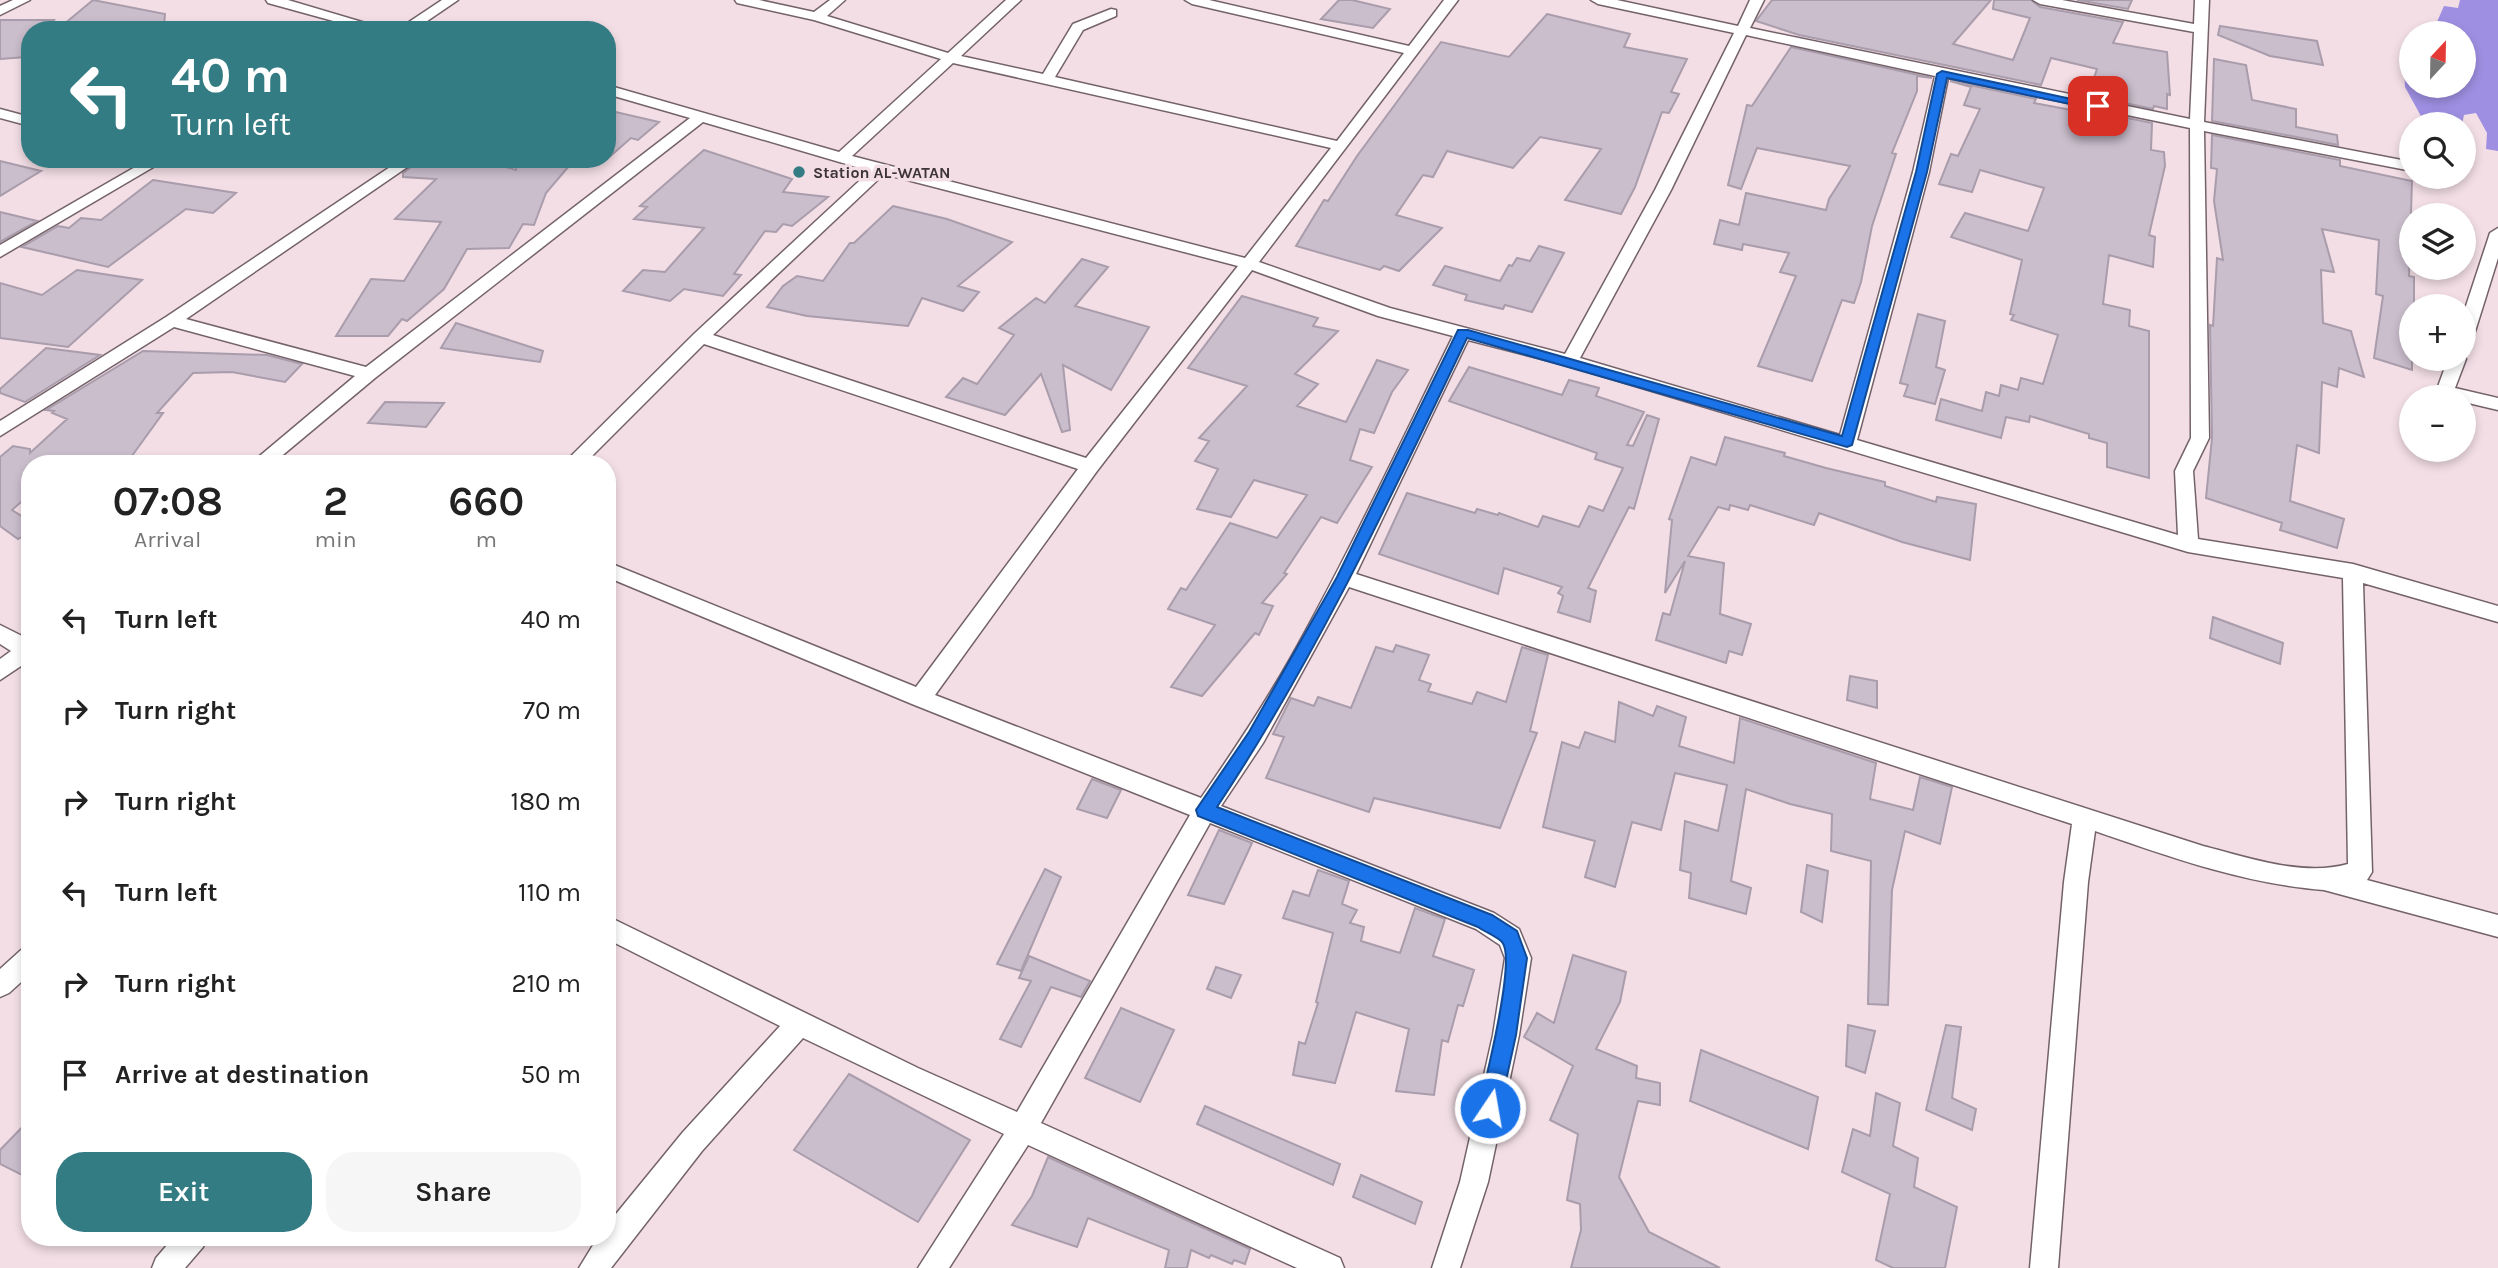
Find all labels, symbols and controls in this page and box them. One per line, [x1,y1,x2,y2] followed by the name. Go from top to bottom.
[2399,21,2476,98] north arrow
[2399,21,2476,462] map controls
[171,47,290,104] text: 40 m
[56,49,147,140] icon: left
[2068,76,2128,136] pin
[2079,87,2117,125] icon: arrive
[171,106,291,143] text: Turn left
[2399,112,2476,189] button: search
[813,163,950,182] place label: Station AL-WATAN
[791,164,807,180] marker: Station AL-WATAN
[2399,203,2476,280] button: layers
[2399,294,2476,371] button: +
[2399,385,2476,462] button: −
[112,476,223,526] text: 07:08
[323,476,348,526] text: 2
[448,476,524,526] text: 660
[134,526,201,553] text: Arrival
[314,526,357,553] text: min
[476,526,497,553] text: m
[56,601,94,639] icon: left
[115,604,217,635] text: Turn left
[521,604,581,635] text: 40 m
[56,692,94,730] icon: right
[115,695,236,726] text: Turn right
[523,695,581,726] text: 70 m
[56,783,94,821] icon: right
[115,786,236,817] text: Turn right
[511,786,581,817] text: 180 m
[56,874,94,912] icon: left
[115,877,217,908] text: Turn left
[518,877,581,908] text: 110 m
[56,965,94,1003] icon: right
[115,968,236,999] text: Turn right
[511,968,581,999] text: 210 m
[56,1056,94,1094] icon: arrive
[115,1059,369,1090] text: Arrive at destination
[520,1059,581,1090] text: 50 m
[1453,1071,1527,1145] position arrow
[56,1152,312,1232] button: Exit
[326,1152,581,1232] button: Share

